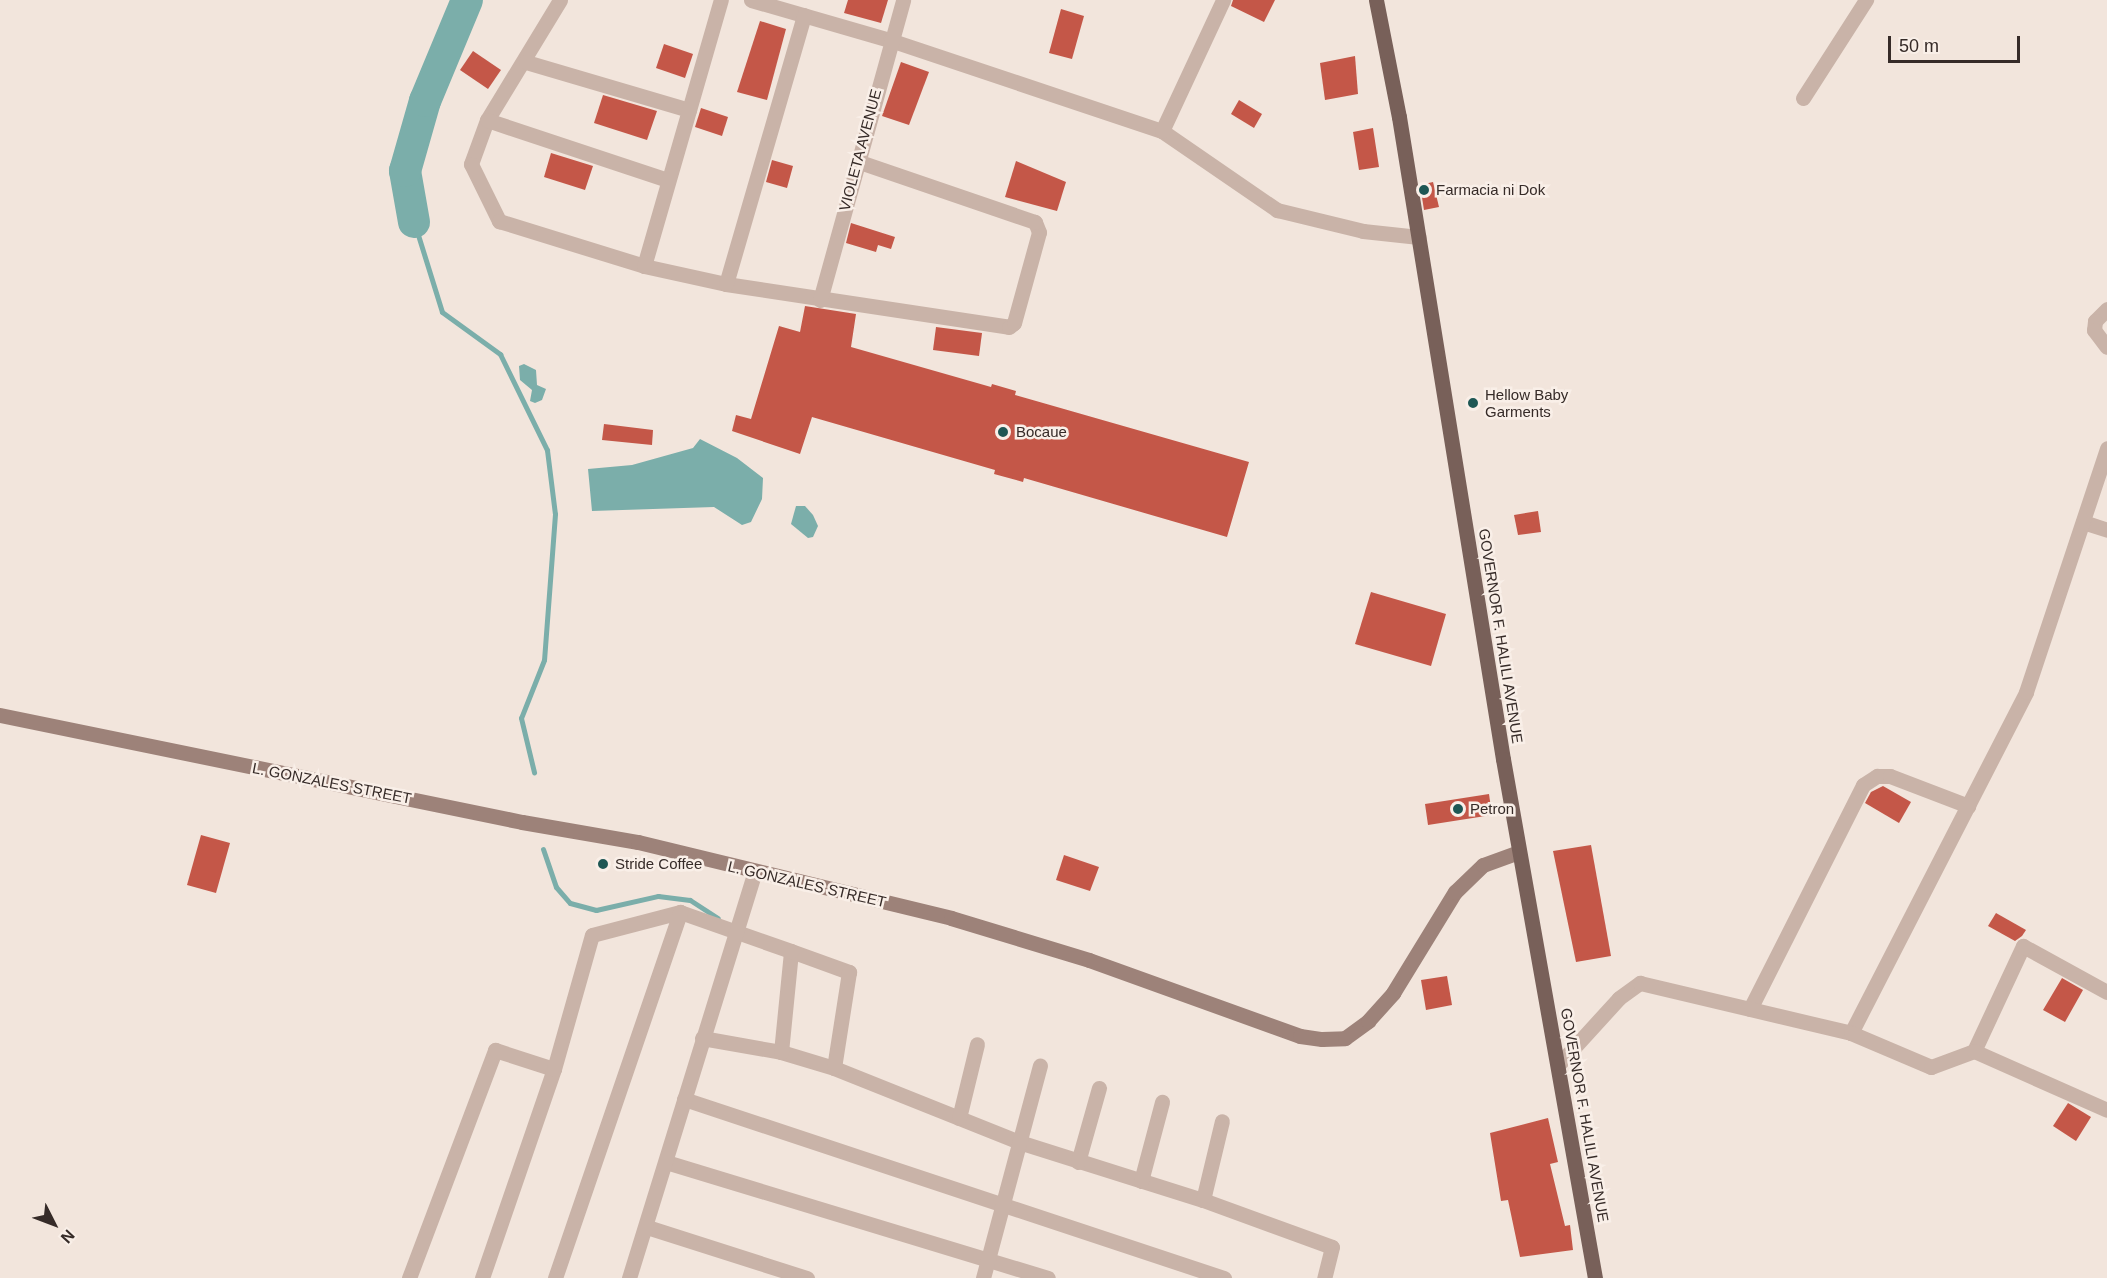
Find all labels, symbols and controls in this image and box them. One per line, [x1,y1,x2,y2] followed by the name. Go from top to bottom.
[1891,24,2023,62] scale bar
[1899,36,1939,56] text: 50 m
[835,86,885,214] street label: VIOLETA AVENUE
[1436,181,1545,199] place label: Farmacia ni Dok
[1417,183,1431,197] marker: Farmacia ni Dok
[1485,385,1568,420] place label: Hellow Baby Garments
[1466,396,1480,410] marker: Hellow Baby Garments
[994,423,1012,441] marker: Bocaue
[1016,423,1067,441] place label: Bocaue
[1475,527,1527,745] street label: GOVERNOR F. HALILI AVENUE
[251,759,413,807] street label: L. GONZALES STREET
[1470,800,1514,818] place label: Petron
[1451,802,1465,816] marker: Petron
[615,855,702,873] place label: Stride Coffee
[596,857,610,871] marker: Stride Coffee
[726,857,888,911] street label: L. GONZALES STREET
[1557,1006,1613,1224] street label: GOVERNOR F. HALILI AVENUE
[24,1194,84,1254] north arrow
[58,1226,78,1246] text: N

